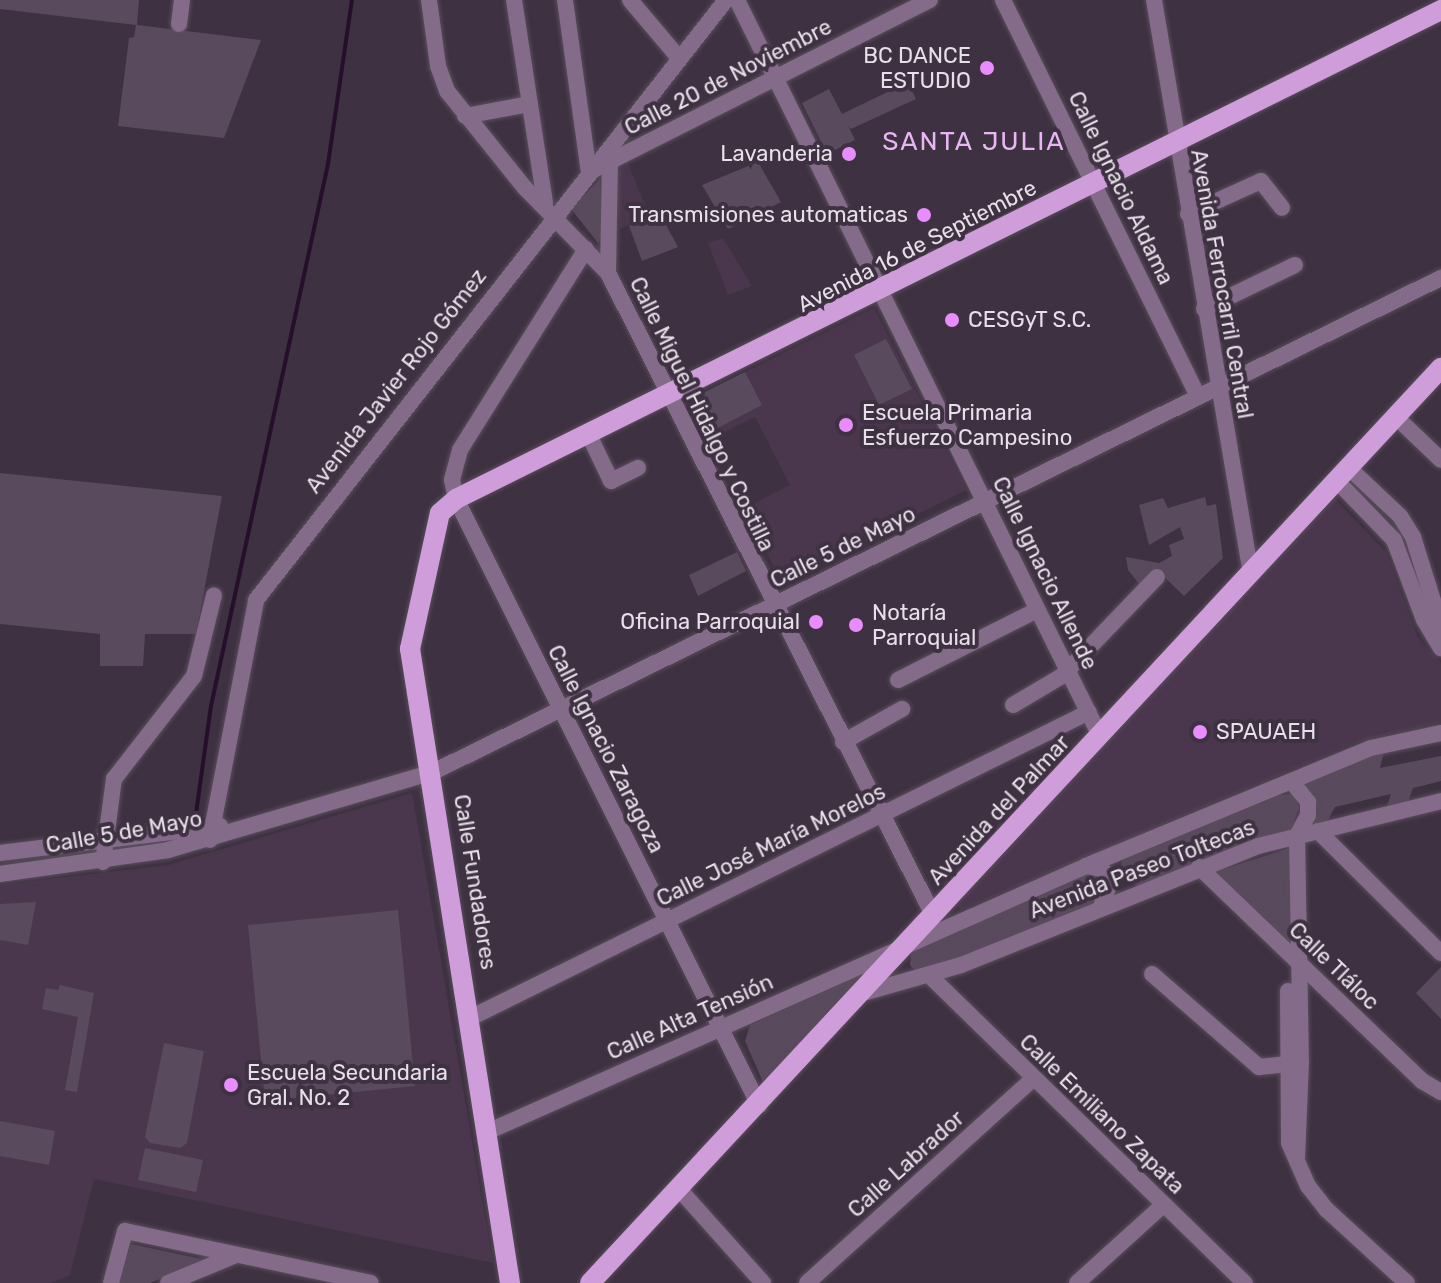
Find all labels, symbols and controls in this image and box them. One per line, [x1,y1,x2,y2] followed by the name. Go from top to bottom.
[620,13,836,141] street label: Calle 20 de Noviembre
[863,42,971,94] place label: BC DANCE ESTUDIO
[978,59,996,77] marker: BC DANCE ESTUDIO
[1063,87,1179,289] street label: Calle Ignacio Aldama
[882,126,1066,158] district label: SANTA JULIA
[720,141,833,167] place label: Lavanderia
[840,145,858,163] marker: Lavanderia
[1185,147,1259,421] street label: Avenida Ferrocarril Central
[793,174,1041,318] street label: Avenida 16 de Septiembre
[628,202,908,228] place label: Transmisiones automaticas
[915,206,933,224] marker: Transmisiones automaticas
[300,263,492,499] street label: Avenida Javier Rojo Gómez
[624,272,780,556] street label: Calle Miguel Hidalgo y Costilla
[968,307,1092,333] place label: CESGyT S.C.
[943,311,961,329] marker: CESGyT S.C.
[862,399,1072,450] place label: Escuela Primaria Esfuerzo Campesino
[837,416,855,434] marker: Escuela Primaria Esfuerzo Campesino
[987,472,1103,674] street label: Calle Ignacio Allende
[766,500,920,594] street label: Calle 5 de Mayo
[872,599,976,650] place label: Notaría Parroquial
[620,609,800,635] place label: Oficina Parroquial
[807,613,825,631] marker: Oficina Parroquial
[847,616,865,634] marker: Notaría Parroquial
[542,641,670,857] street label: Calle Ignacio Zaragoza
[1216,719,1316,745] place label: SPAUAEH
[1191,723,1209,741] marker: SPAUAEH
[923,730,1075,890] street label: Avenida del Palmar
[652,778,890,912] street label: Calle José María Morelos
[448,793,502,971] street label: Calle Fundadores
[44,805,204,859] street label: Calle 5 de Mayo
[1025,814,1259,924] street label: Avenida Paseo Toltecas
[1283,917,1385,1015] street label: Calle Tláloc
[602,968,778,1066] street label: Calle Alta Tensión
[1014,1029,1190,1199] street label: Calle Emiliano Zapata
[247,1059,448,1110] place label: Escuela Secundaria Gral. No. 2
[222,1076,240,1094] marker: Escuela Secundaria Gral. No. 2
[842,1105,970,1223] street label: Calle Labrador

